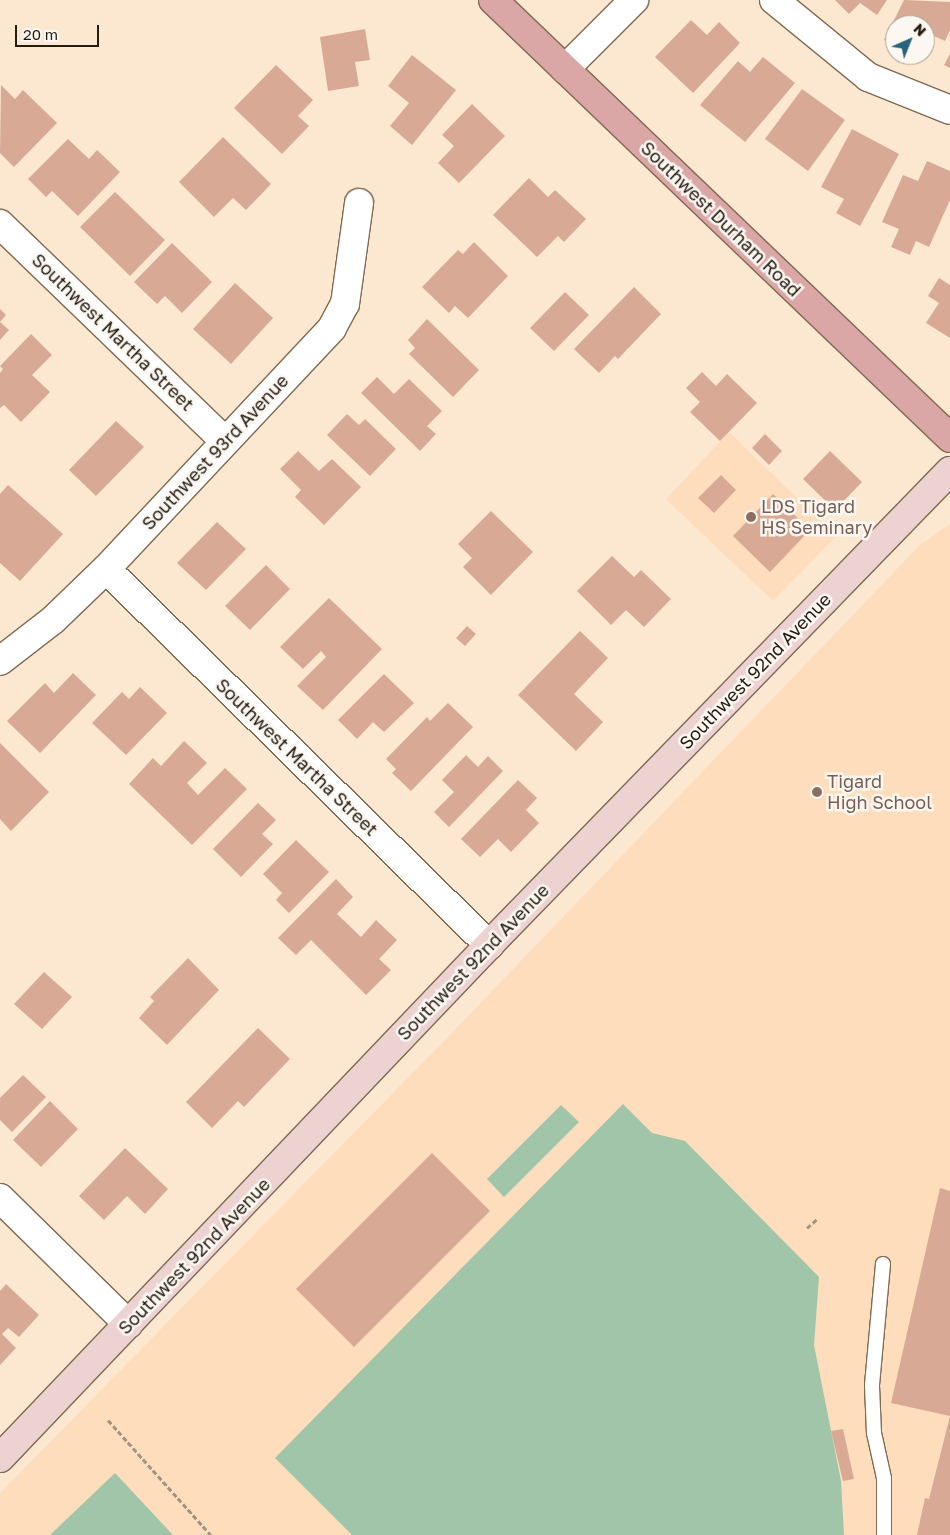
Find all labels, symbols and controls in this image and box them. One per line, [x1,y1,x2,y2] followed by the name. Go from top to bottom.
[18,15,101,47] scale bar
[885,15,935,65] north arrow
[910,20,930,39] text: N
[23,25,58,43] text: 20 m
[637,137,805,301] street label: Southwest Durham Road
[28,249,198,415] street label: Southwest Martha Street
[137,370,293,534] street label: Southwest 93rd Avenue
[761,496,872,538] place label: LDS Tigard HS Seminary
[745,511,757,523] marker: LDS Tigard HS Seminary
[675,588,835,754] street label: Southwest 92nd Avenue
[212,674,382,840] street label: Southwest Martha Street
[827,771,932,814] place label: Tigard High School
[811,786,823,798] marker: Tigard High School
[393,879,553,1045] street label: Southwest 92nd Avenue
[114,1173,274,1339] street label: Southwest 92nd Avenue

